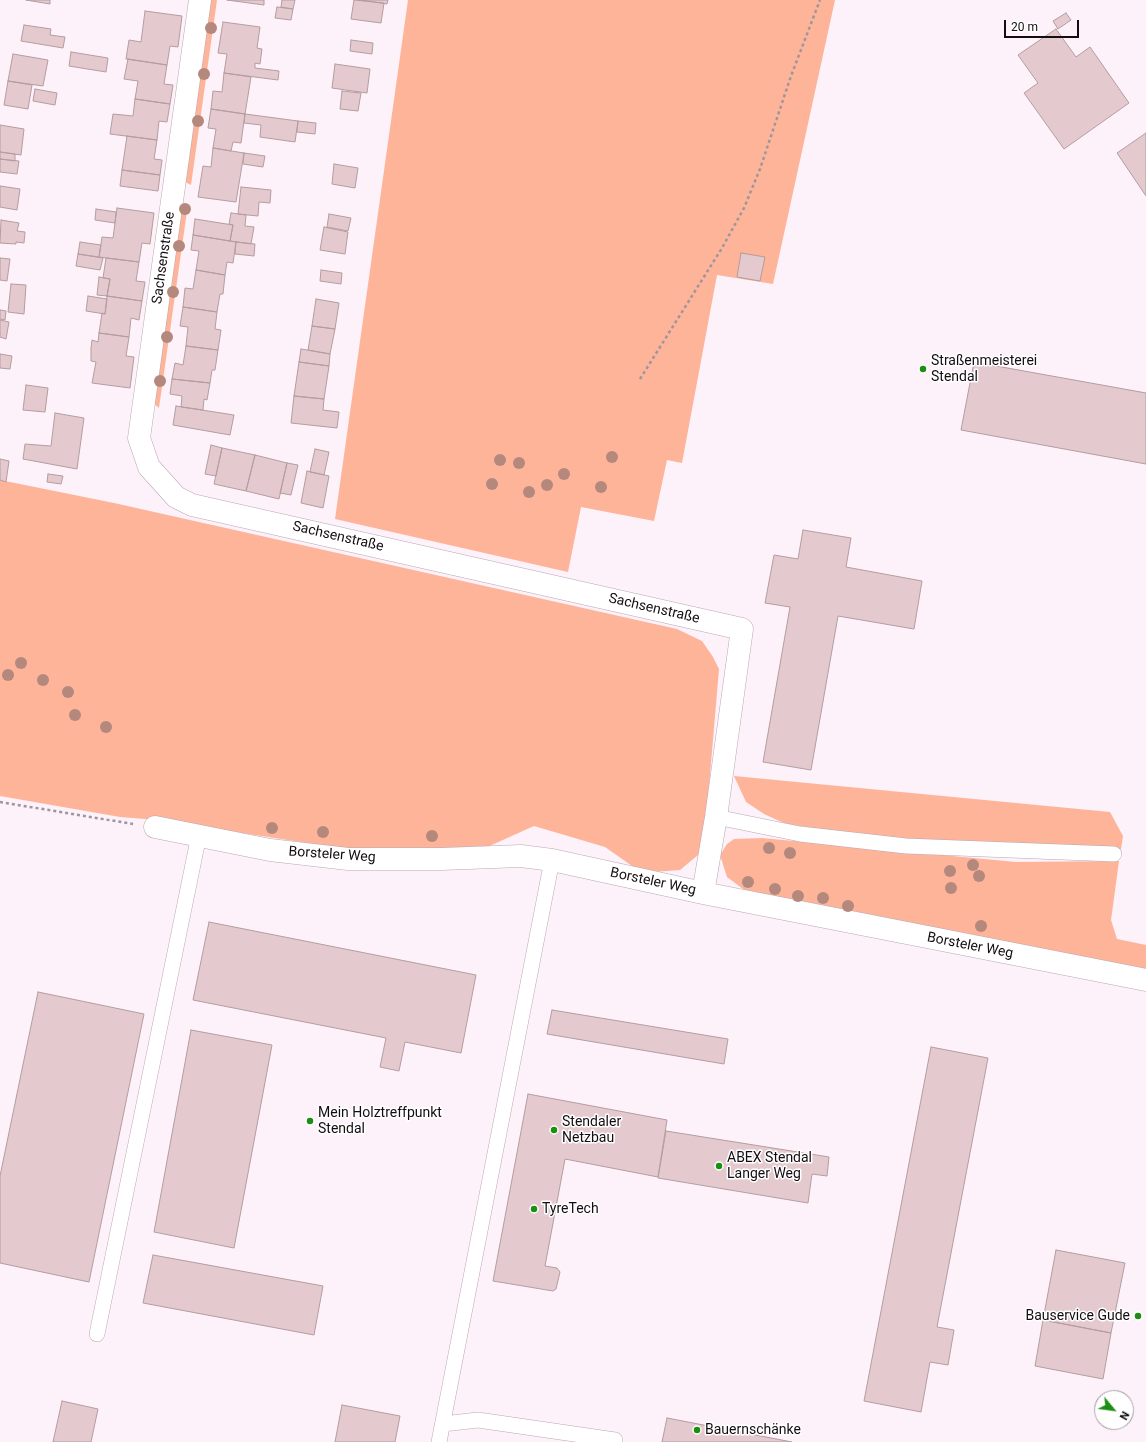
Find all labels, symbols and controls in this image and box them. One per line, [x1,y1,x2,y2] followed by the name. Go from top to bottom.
[1006,12,1081,38] scale bar
[1011,20,1038,34] text: 20 m
[149,211,179,305] street label: Sachsenstraße
[931,353,1037,386] place label: Straßenmeisterei Stendal
[918,364,928,374] marker: Straßenmeisterei Stendal
[291,518,385,556] street label: Sachsenstraße
[607,590,701,628] street label: Sachsenstraße
[288,844,376,866] street label: Borsteler Weg
[609,865,697,899] street label: Borsteler Weg
[926,929,1014,963] street label: Borsteler Weg
[318,1105,442,1138] place label: Mein Holztreffpunkt Stendal
[562,1114,621,1146] place label: Stendaler Netzbau
[305,1116,315,1126] marker: Mein Holztreffpunkt Stendal
[549,1125,559,1135] marker: Stendaler Netzbau
[727,1150,812,1182] place label: ABEX Stendal Langer Weg
[714,1161,724,1171] marker: ABEX Stendal Langer Weg
[542,1201,599,1217] place label: TyreTech
[529,1204,539,1214] marker: TyreTech
[1025,1308,1130,1324] place label: Bauservice Gude
[1133,1311,1143,1321] marker: Bauservice Gude
[1094,1390,1134,1430] north arrow
[1116,1409,1132,1422] text: N
[705,1422,801,1438] place label: Bauernschänke
[692,1425,702,1435] marker: Bauernschänke

